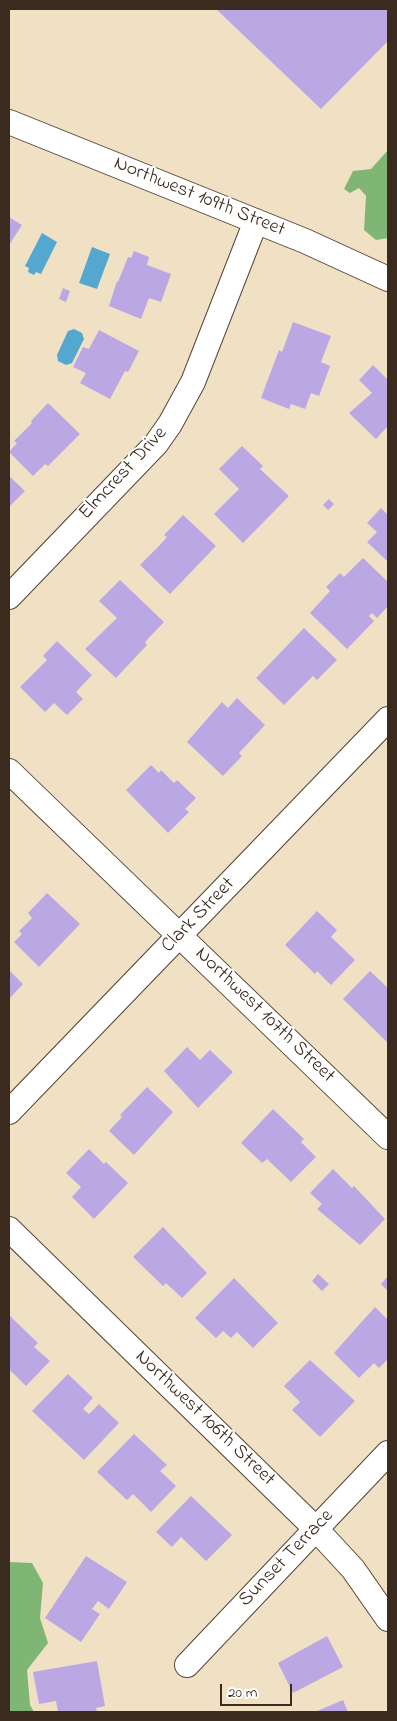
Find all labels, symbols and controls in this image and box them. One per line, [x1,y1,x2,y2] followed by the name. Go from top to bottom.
[110,153,288,243] street label: Northwest 109th Street
[75,422,173,526] street label: Elmcrest Drive
[157,873,241,959] street label: Clark Street
[189,943,339,1089] street label: Northwest 107th Street
[129,1346,279,1492] street label: Northwest 106th Street
[234,1505,340,1613] street label: Sunset Terrace
[222,1674,294,1706] scale bar
[228,1682,257,1704] text: 20 m

